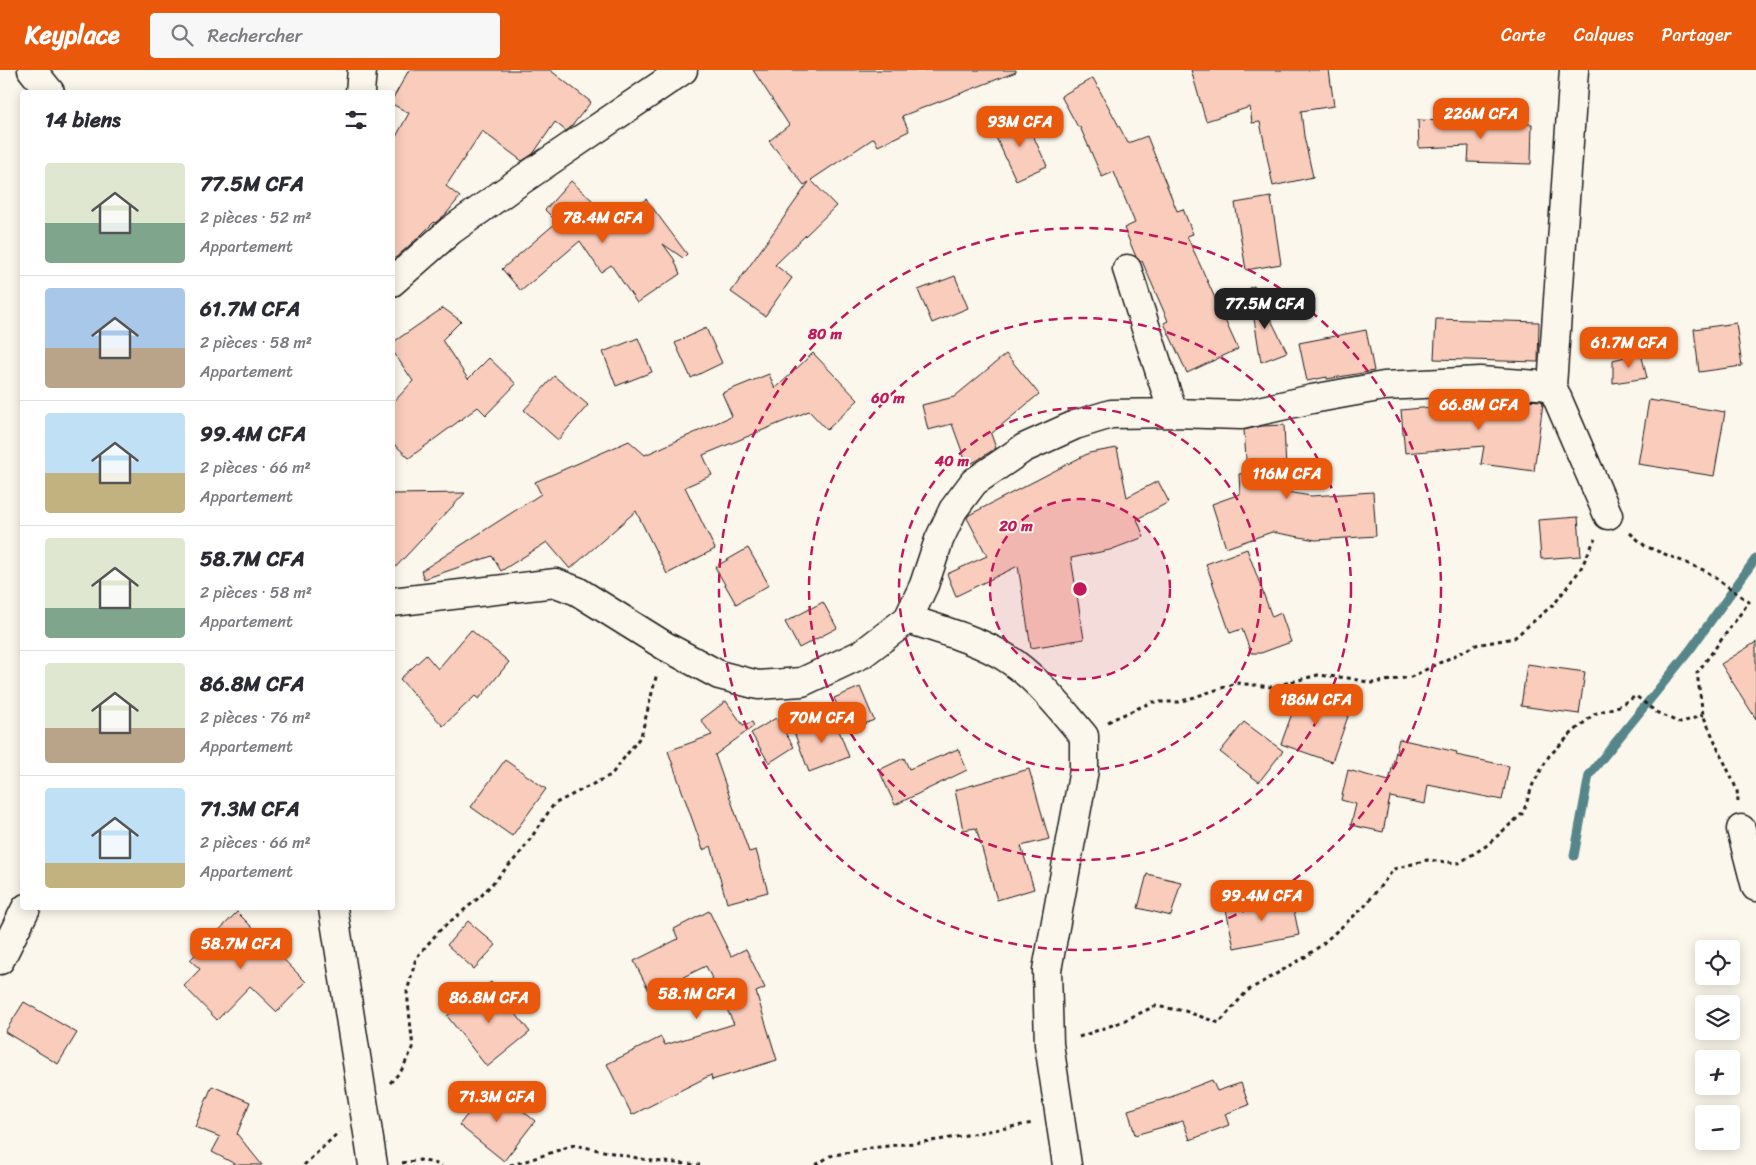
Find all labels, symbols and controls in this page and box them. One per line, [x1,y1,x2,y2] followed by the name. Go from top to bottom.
[150,13,500,58] search box
[25,14,120,56] text: Keyplace
[208,19,302,52] text: Rechercher
[1501,19,1546,51] text: Carte
[1574,19,1634,51] text: Calques
[1662,19,1731,51] text: Partager
[168,21,196,49] icon: search
[1429,98,1533,140] pin: 226M CFA
[1444,99,1518,128] text: 226M CFA
[45,101,121,139] text: 14 biens
[342,106,370,134] icon: filters
[974,106,1066,148] pin: 93M CFA
[987,107,1053,136] text: 93M CFA
[200,165,304,203] text: 77.5M CFA
[85,183,145,243] icon: home
[546,202,660,244] pin: 78.4M CFA
[200,203,312,232] text: 2 pièces · 52 m²
[563,203,643,232] text: 78.4M CFA
[200,232,293,261] text: Appartement
[1208,288,1322,330] pin: 77.5M CFA
[1225,289,1305,318] text: 77.5M CFA
[200,290,300,328] text: 61.7M CFA
[85,308,145,368] icon: home
[807,321,842,347] text: 80 m
[1572,326,1686,369] pin: 61.7M CFA
[200,328,312,357] text: 2 pièces · 58 m²
[1591,328,1667,357] text: 61.7M CFA
[200,357,293,386] text: Appartement
[870,385,905,411] text: 60 m
[1422,388,1536,431] pin: 66.8M CFA
[1439,390,1519,419] text: 66.8M CFA
[200,415,306,453] text: 99.4M CFA
[85,433,145,493] icon: home
[934,448,970,474] text: 40 m
[200,453,311,482] text: 2 pièces · 66 m²
[1235,458,1339,500] pin: 116M CFA
[1252,459,1322,488] text: 116M CFA
[200,482,293,511] text: Appartement
[998,513,1033,539] text: 20 m
[200,540,305,578] text: 58.7M CFA
[85,558,145,618] icon: home
[200,578,312,607] text: 2 pièces · 58 m²
[1071,580,1089,598] centre of rings
[200,607,293,636] text: Appartement
[200,665,305,703] text: 86.8M CFA
[85,683,145,743] icon: home
[1264,684,1368,726] pin: 186M CFA
[1280,685,1352,714] text: 186M CFA
[776,702,868,744] pin: 70M CFA
[200,703,311,732] text: 2 pièces · 76 m²
[789,703,855,732] text: 70M CFA
[200,732,293,761] text: Appartement
[200,790,300,828] text: 71.3M CFA
[85,808,145,868] icon: home
[200,828,311,857] text: 2 pièces · 66 m²
[200,857,293,886] text: Appartement
[1205,880,1319,922] pin: 99.4M CFA
[1222,881,1302,910] text: 99.4M CFA
[184,928,298,970] pin: 58.7M CFA
[201,929,281,958] text: 58.7M CFA
[1695,940,1740,1150] map controls
[1695,940,1740,985] button: locate
[640,978,754,1020] pin: 58.1M CFA
[658,979,736,1008] text: 58.1M CFA
[432,982,546,1024] pin: 86.8M CFA
[449,983,529,1012] text: 86.8M CFA
[1695,995,1740,1040] button: layers
[1695,1050,1740,1095] button: +
[440,1080,554,1123] pin: 71.3M CFA
[459,1082,535,1111] text: 71.3M CFA
[1695,1105,1740,1150] button: −

